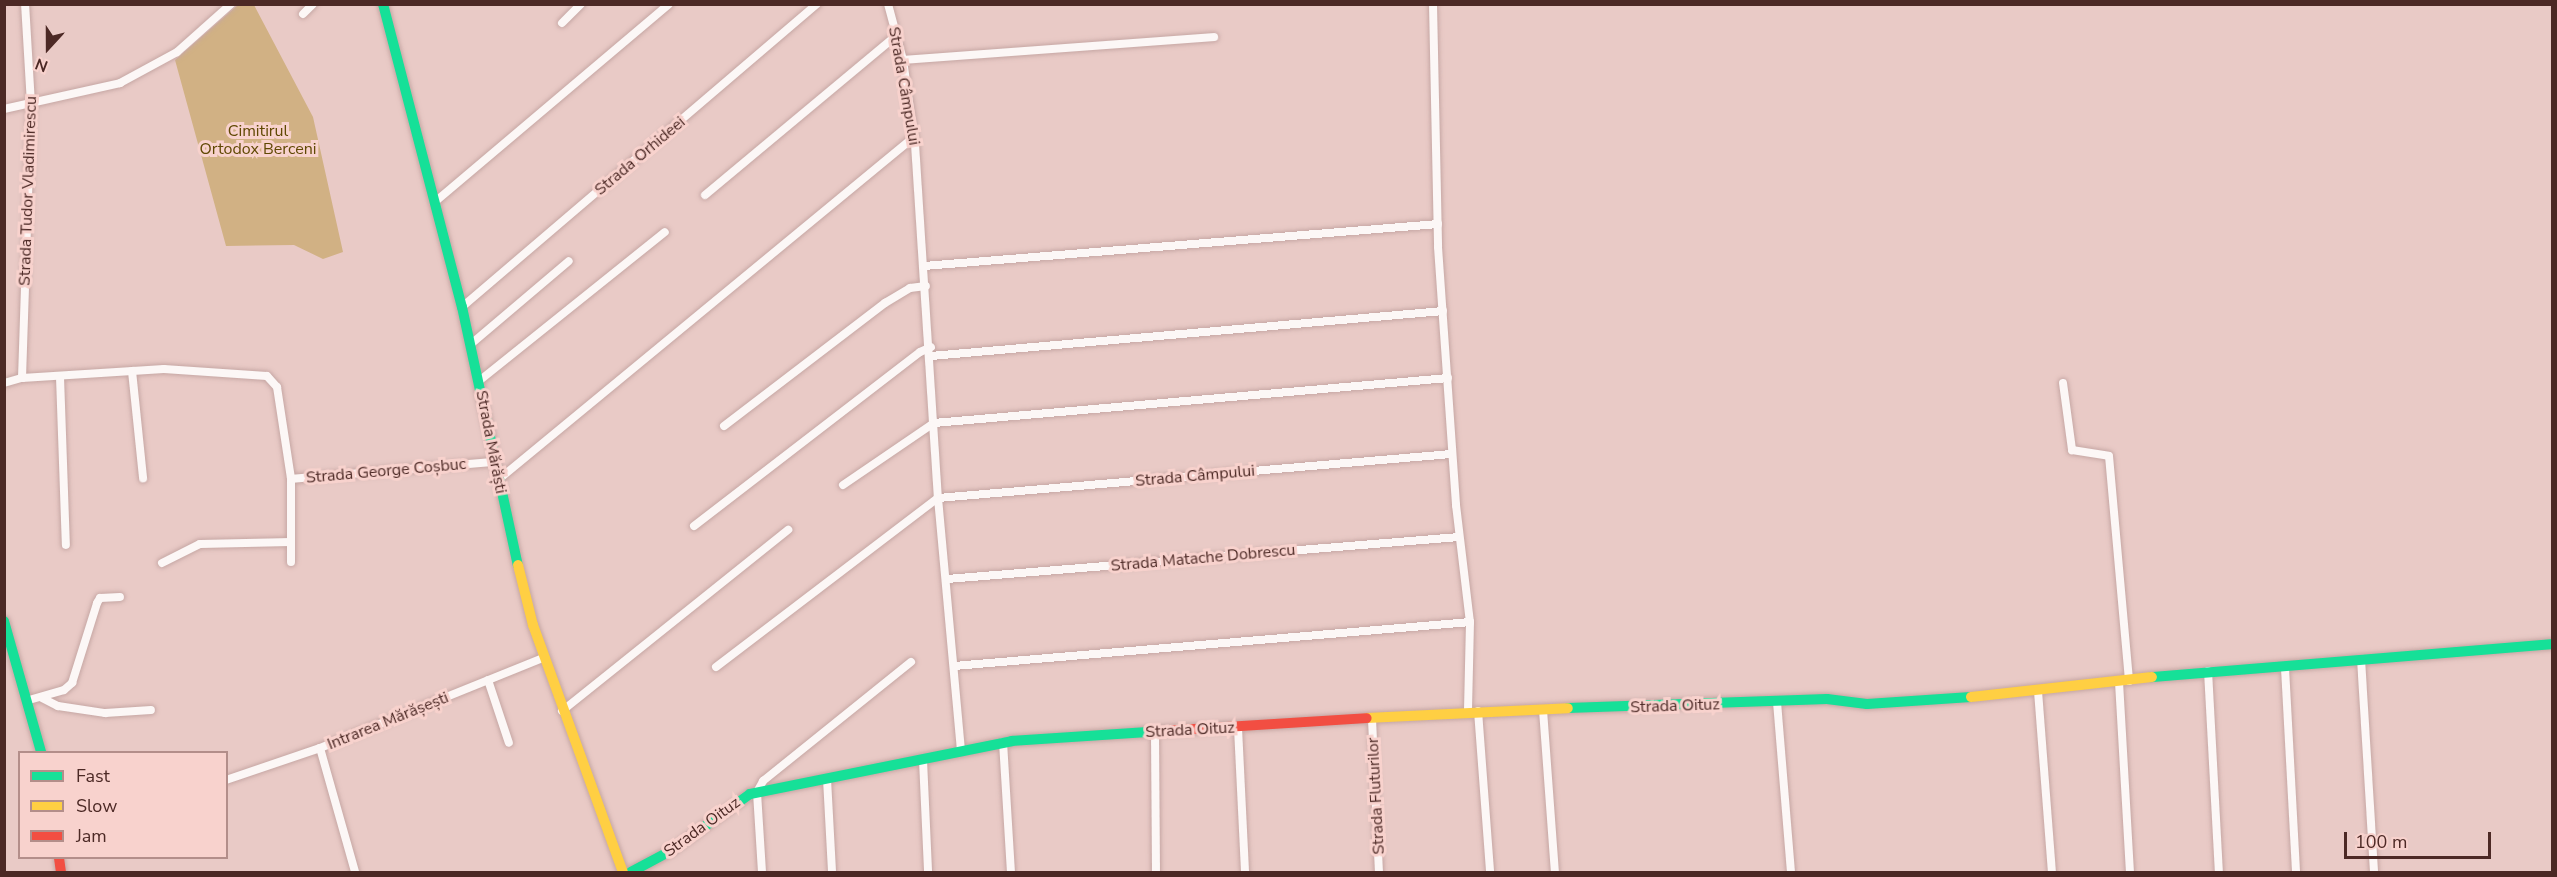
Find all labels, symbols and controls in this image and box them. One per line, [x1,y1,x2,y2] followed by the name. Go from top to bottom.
[18,18,78,78] north arrow
[884,25,924,147] street label: Strada Câmpului
[32,52,51,77] text: N
[15,96,41,286] street label: Strada Tudor Vladimirescu
[591,113,689,199] street label: Strada Orhideei
[200,121,316,159] park label: Cimitirul Ortodox Berceni
[472,389,510,495] street label: Strada Mărăști
[305,454,467,488] street label: Strada George Coșbuc
[1134,461,1256,491] street label: Strada Câmpului
[1110,540,1296,576] street label: Strada Matache Dobrescu
[325,688,451,754] street label: Intrarea Mărășești
[1630,695,1720,717] street label: Strada Oituz
[1145,718,1235,742] street label: Strada Oituz
[1363,737,1389,855] street label: Strada Fluturilor
[18,751,228,859] legend
[76,764,110,788] text: Fast
[660,793,744,861] street label: Strada Oituz
[76,794,117,818] text: Slow
[2347,820,2494,858] scale bar
[76,824,107,848] text: Jam
[2355,830,2407,854] text: 100 m

